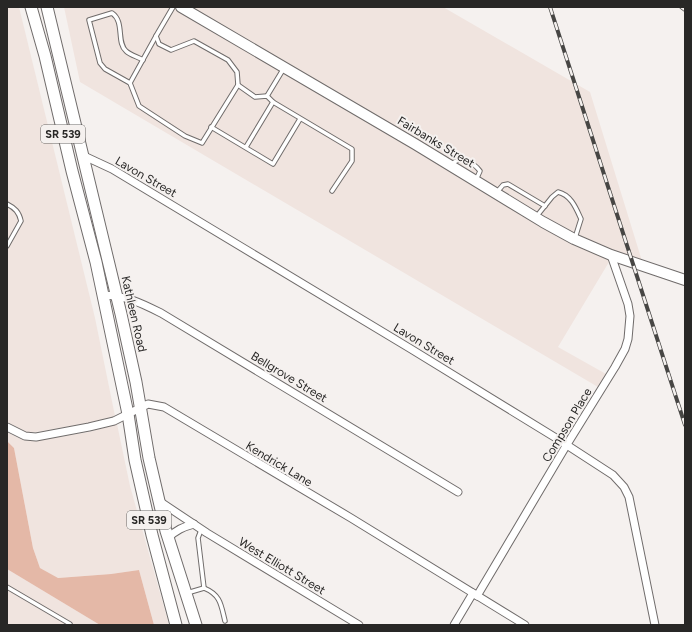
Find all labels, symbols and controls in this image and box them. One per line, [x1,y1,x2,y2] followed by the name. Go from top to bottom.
[395,114,477,171] street label: Fairbanks Street
[41,125,85,143] road number: SR 539
[113,154,180,200] street label: Lavon Street
[118,275,150,353] street label: Kathleen Road
[391,320,457,368] street label: Lavon Street
[248,349,330,405] street label: Bellgrove Street
[539,385,595,465] street label: Compson Place
[243,439,315,490] street label: Kendrick Lane
[127,511,171,529] road number: SR 539
[236,535,328,598] street label: West Elliott Street

